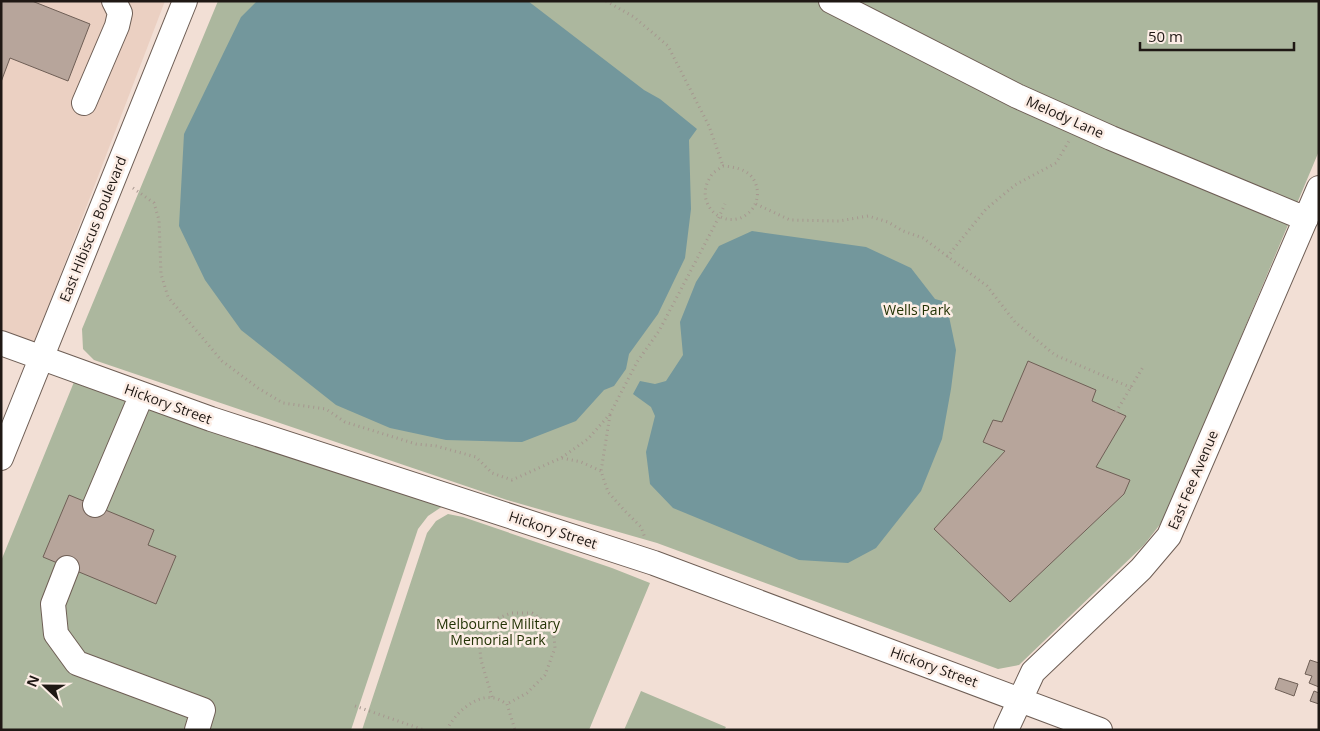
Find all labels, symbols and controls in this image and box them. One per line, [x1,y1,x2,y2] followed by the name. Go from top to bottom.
[1140,20,1294,52] scale bar
[1148,26,1183,46] text: 50 m
[1023,91,1107,142] street label: Melody Lane
[55,153,130,305] street label: East Hibiscus Boulevard
[883,300,951,319] park label: Wells Park
[122,379,215,428] street label: Hickory Street
[1163,427,1222,532] street label: East Fee Avenue
[507,506,600,553] street label: Hickory Street
[436,614,561,649] park label: Melbourne Military Memorial Park
[888,642,981,691] street label: Hickory Street
[20,661,70,711] north arrow
[22,672,43,690] text: N

